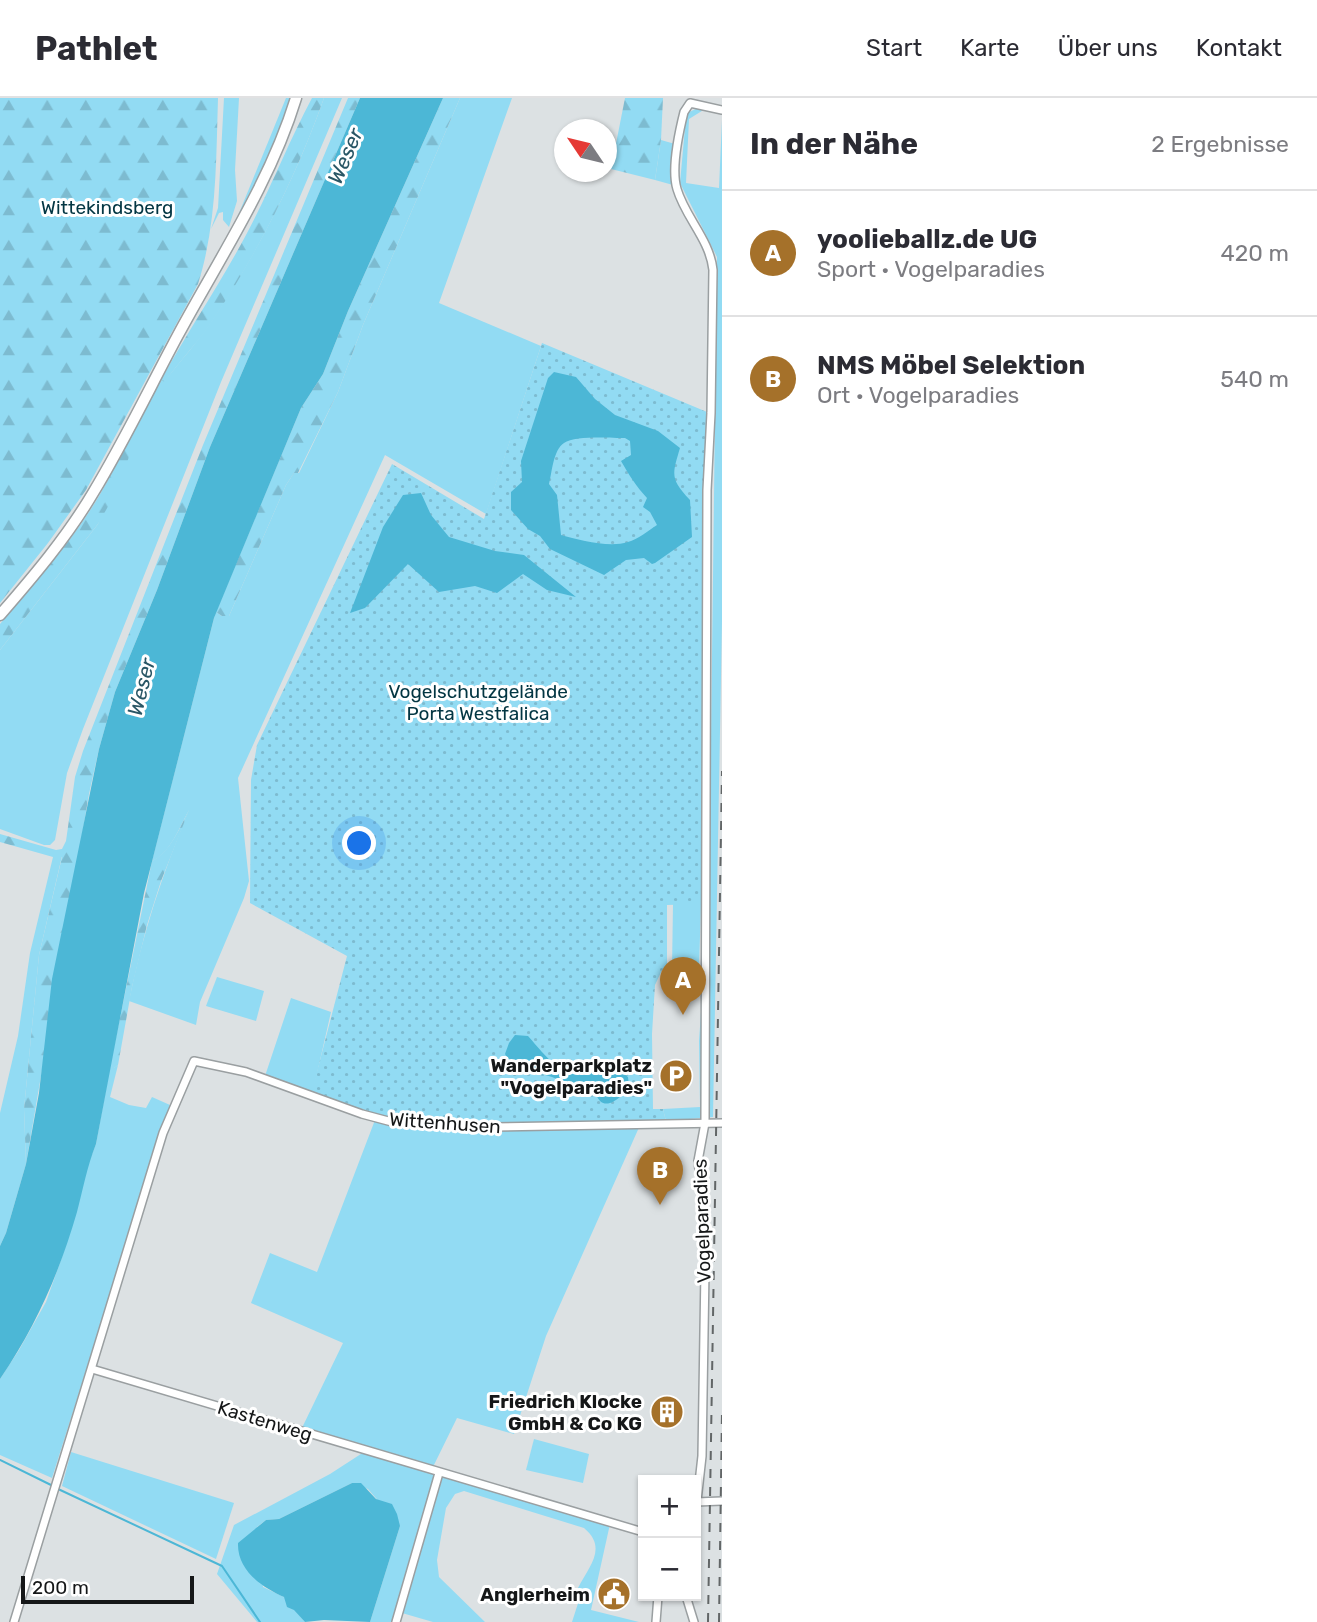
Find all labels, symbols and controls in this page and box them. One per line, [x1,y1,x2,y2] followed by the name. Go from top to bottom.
[35,29,158,68] text: Pathlet
[866,34,922,62] text: Start
[960,34,1020,62] text: Karte
[1058,34,1158,62] text: Über uns
[1196,34,1282,62] text: Kontakt
[554,119,617,182] north arrow
[322,123,368,188] water label: Weser
[750,126,918,162] text: In der Nähe
[1151,130,1289,158] text: 2 Ergebnisse
[41,196,173,219] park label: Wittekindsberg
[817,224,1037,255] text: yoolieballz.de UG
[765,239,781,267] text: A
[1221,239,1289,267] text: 420 m
[817,255,1045,283] text: Sport · Vogelparadies
[817,350,1085,381] text: NMS Möbel Selektion
[765,365,781,393] text: B
[1220,365,1289,393] text: 540 m
[817,381,1019,409] text: Ort · Vogelparadies
[122,655,160,718] water label: Weser
[388,680,568,725] park label: Vogelschutzgelände Porta Westfalica
[342,826,376,860] your location
[660,957,706,1015] pin: A
[490,1054,652,1099] place label: Wanderparkplatz "Vogelparadies"
[657,1057,695,1095] parking icon: Wanderparkplatz "Vogelparadies"
[388,1108,502,1138] street label: Wittenhusen
[637,1147,683,1205] pin: B
[688,1158,716,1284] street label: Vogelparadies
[489,1390,642,1435] place label: Friedrich Klocke GmbH & Co KG
[648,1393,686,1431] building icon: Friedrich Klocke GmbH & Co KG
[215,1396,315,1446] street label: Kastenweg
[638,1475,701,1601] map controls
[638,1475,701,1538] button: +
[638,1538,701,1601] button: −
[21,1573,194,1605] scale bar
[595,1575,633,1613] public building icon: Anglerheim
[32,1576,89,1599] text: 200 m
[480,1583,590,1606] place label: Anglerheim

